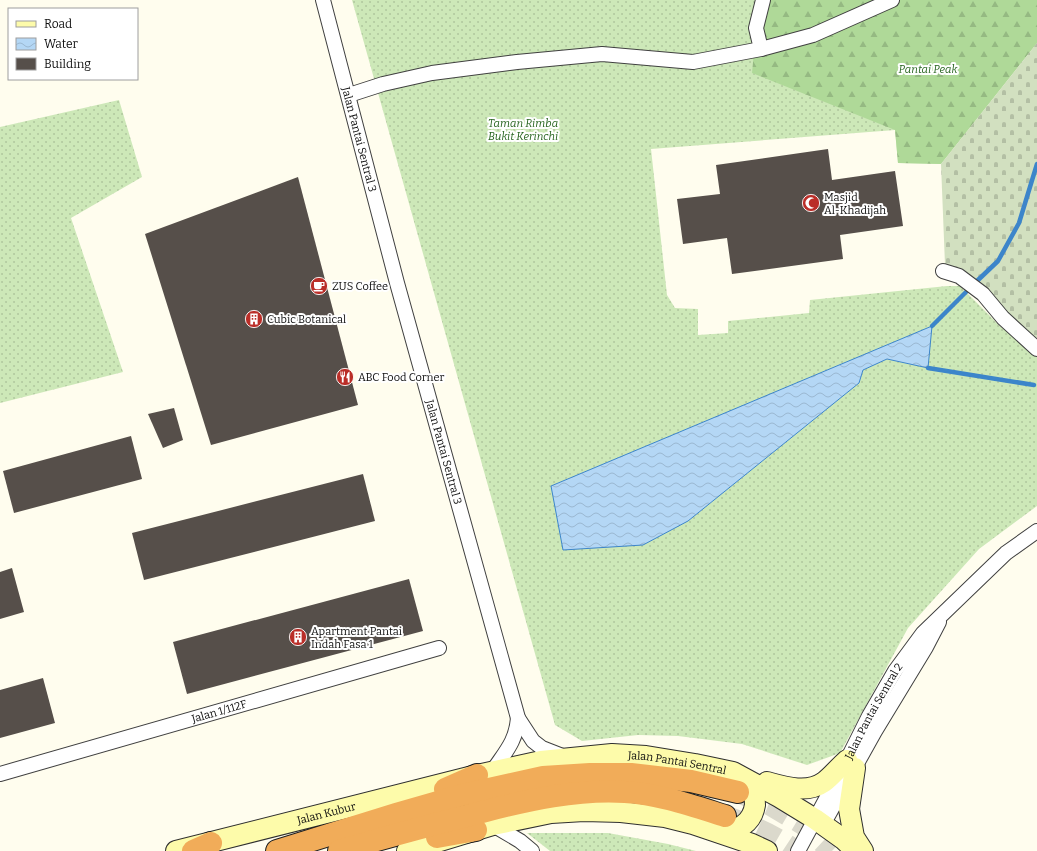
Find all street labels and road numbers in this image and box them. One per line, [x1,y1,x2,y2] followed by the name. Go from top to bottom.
[339,84,379,193] street label: Jalan Pantai Sentral 3
[423,397,465,506] street label: Jalan Pantai Sentral 3
[842,660,905,762] street label: Jalan Pantai Sentral 2
[189,697,248,725] street label: Jalan 1/112F
[627,748,727,777] street label: Jalan Pantai Sentral
[295,799,357,827] street label: Jalan Kubur

